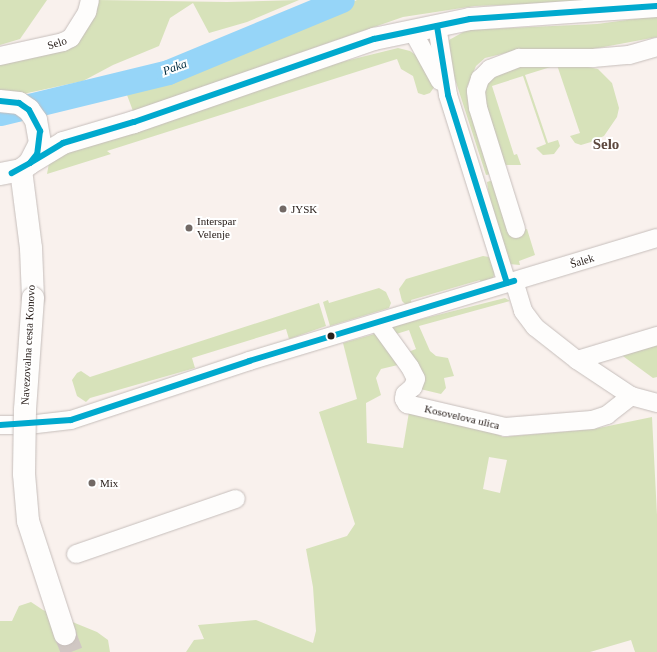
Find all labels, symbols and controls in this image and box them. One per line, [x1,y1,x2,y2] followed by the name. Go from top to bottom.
[46,34,68,52] street label: Selo
[161,57,189,79] water label: Paka
[593,136,619,154] district label: Selo
[291,202,317,216] place label: JYSK
[278,204,288,214] marker: JYSK
[197,215,236,241] place label: Interspar Velenje
[184,223,194,233] marker: Interspar Velenje
[568,251,596,271] street label: Šalek
[18,285,38,405] street label: Navezovalna cesta Konovo
[326,331,336,341] unlabelled marker
[423,402,501,432] street label: Kosovelova ulica
[100,476,118,490] place label: Mix
[87,478,97,488] marker: Mix

